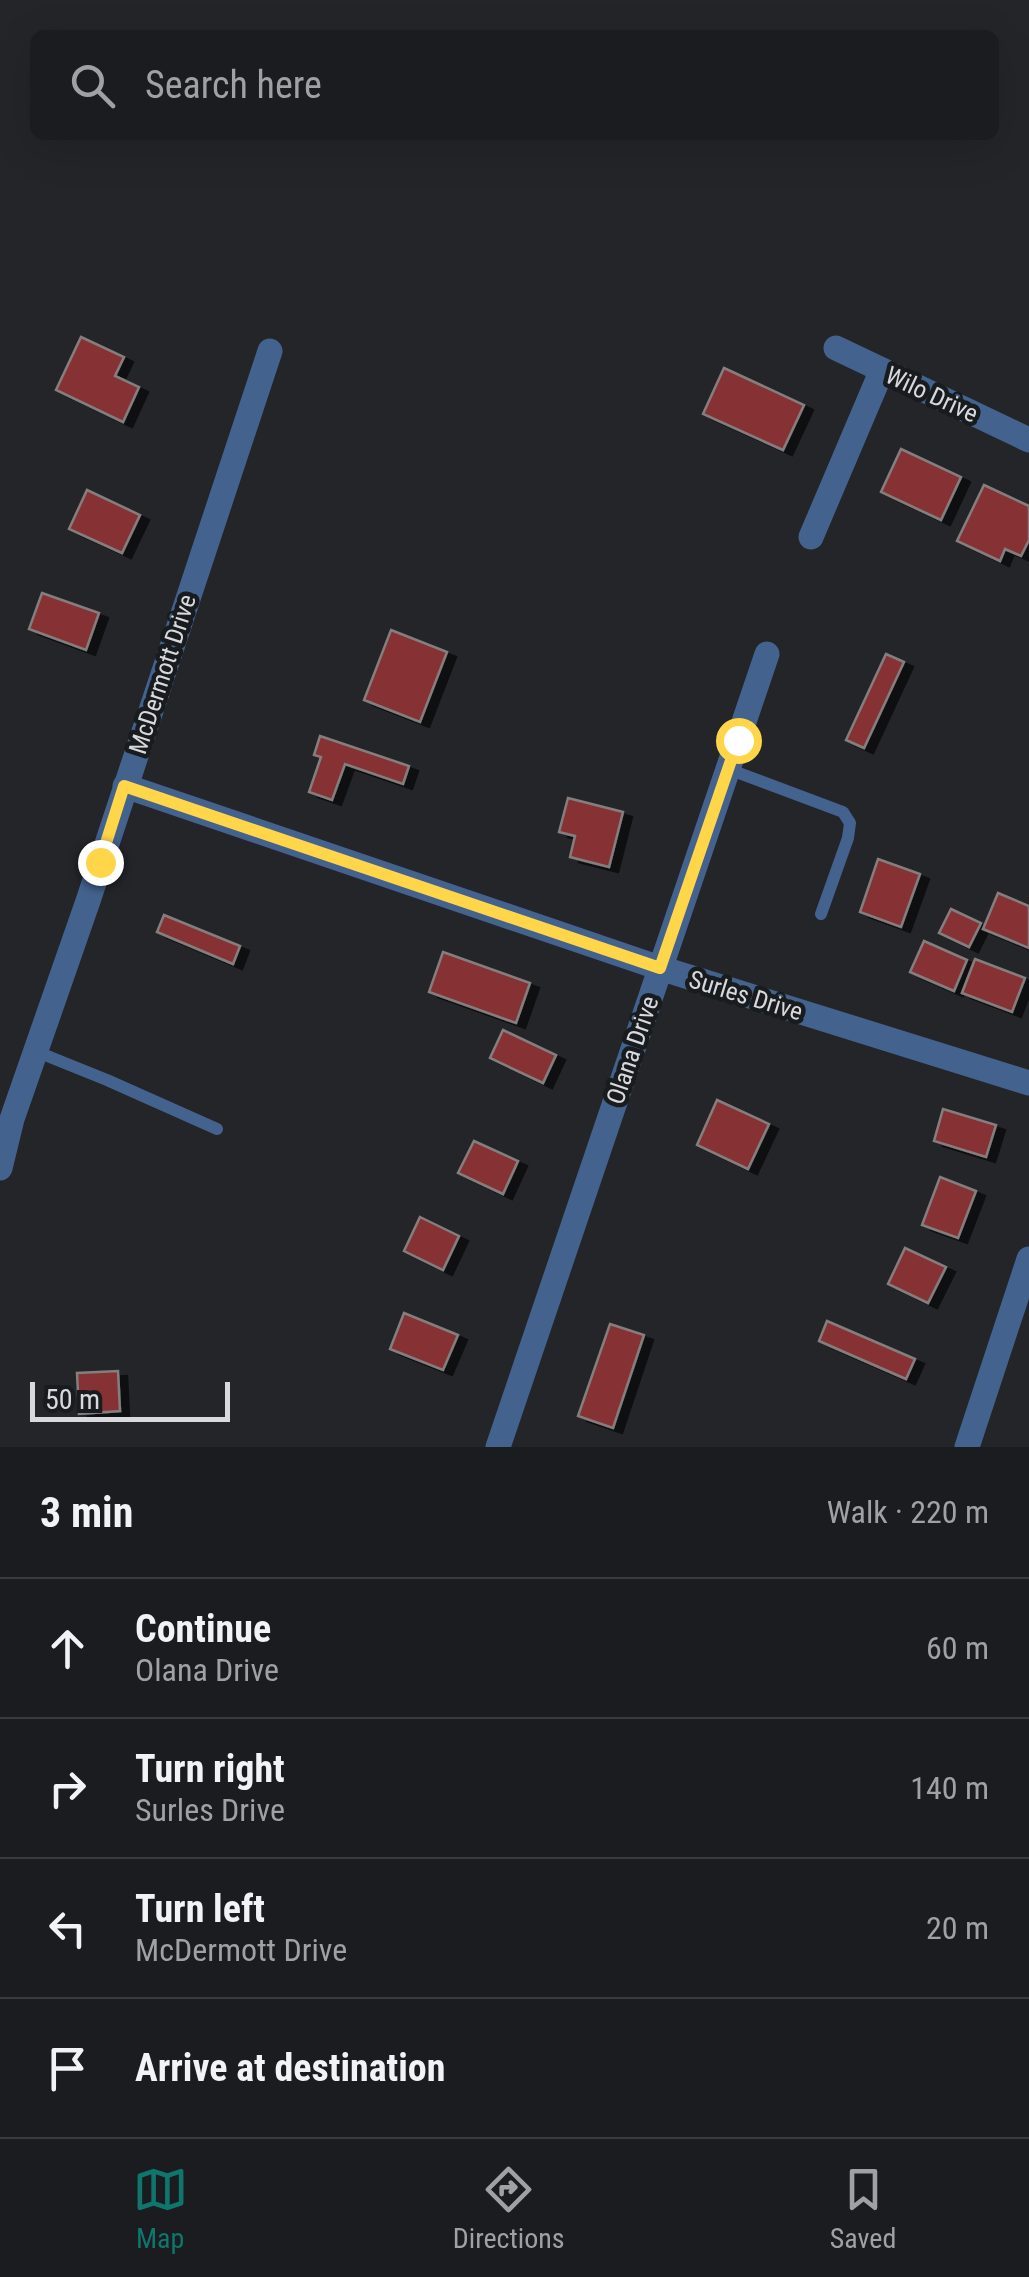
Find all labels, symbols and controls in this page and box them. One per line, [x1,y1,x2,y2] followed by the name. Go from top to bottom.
[30,30,999,140] search box
[65,58,120,113] icon: search
[145,63,322,107] text: Search here
[881,360,983,428] street label: Wilo Drive
[123,591,202,757] street label: McDermott Drive
[716,718,762,764] route start
[78,840,124,886] route end
[686,964,806,1026] street label: Surles Drive
[600,992,664,1108] street label: Olana Drive
[30,1377,230,1422] scale bar
[45,1383,100,1416] text: 50 m
[40,1488,133,1537] text: 3 min
[827,1493,989,1531] text: Walk · 220 m
[135,1607,271,1651] text: Continue
[40,1621,95,1676] icon: ahead
[926,1629,989,1667] text: 60 m
[135,1651,279,1689] text: Olana Drive
[135,1747,285,1791] text: Turn right
[40,1761,95,1816] icon: right
[910,1769,989,1807] text: 140 m
[135,1791,285,1829] text: Surles Drive
[135,1887,265,1931] text: Turn left
[40,1901,95,1956] icon: left
[926,1909,989,1947] text: 20 m
[135,1931,347,1969] text: McDermott Drive
[40,2041,95,2096] icon: arrive
[135,2046,445,2090] text: Arrive at destination
[133,2162,188,2255] tab: Map
[453,2162,565,2255] tab: Directions
[830,2162,896,2255] tab: Saved

